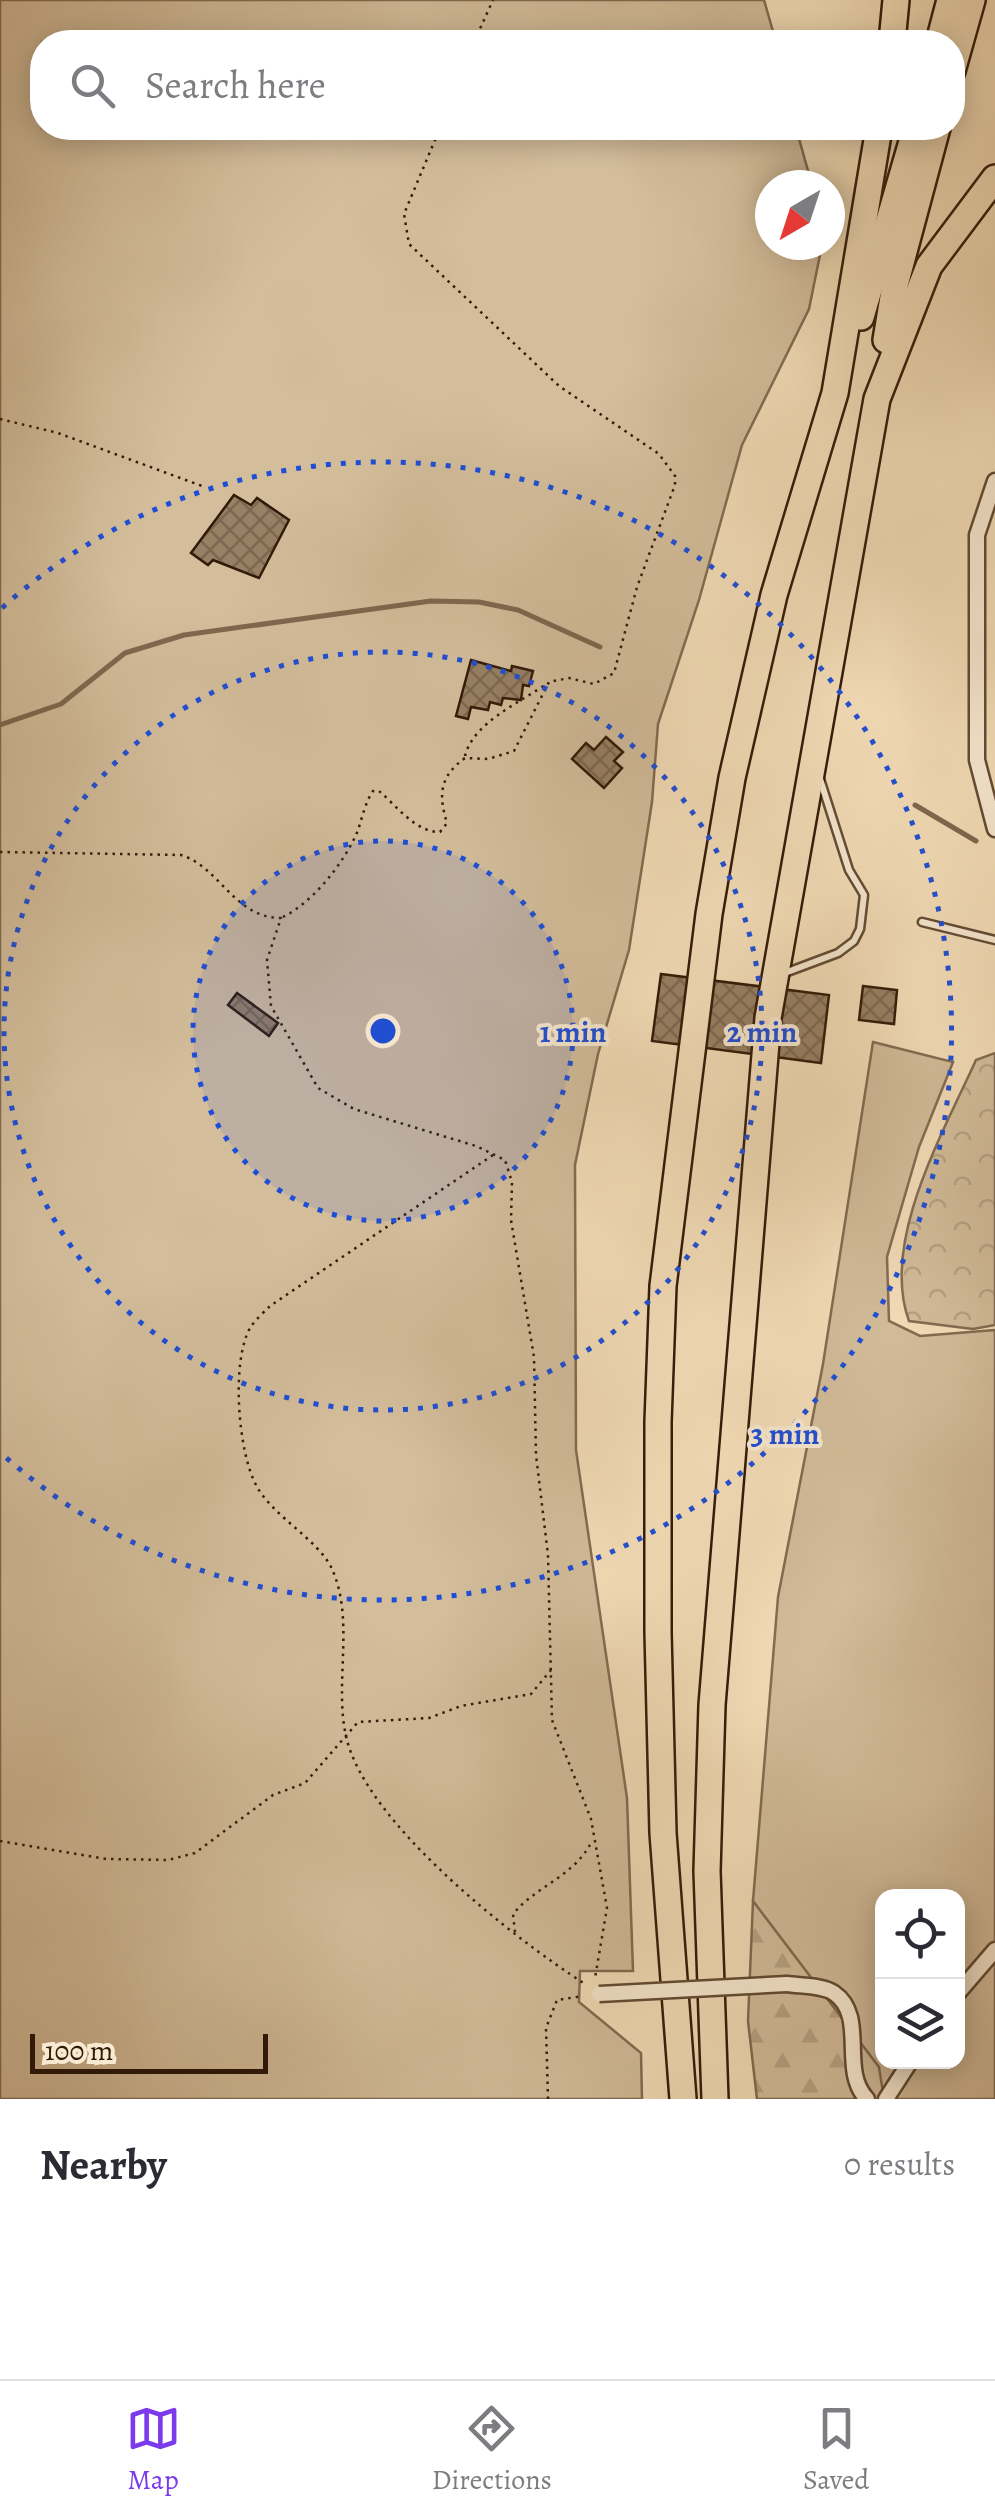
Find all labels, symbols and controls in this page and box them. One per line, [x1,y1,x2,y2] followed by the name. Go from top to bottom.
[30,30,965,140] search box
[65,58,120,113] icon: search
[145,59,326,111] text: Search here
[755,170,845,260] north arrow
[540,1012,606,1052] text: 1 min
[727,1012,797,1052] text: 2 min
[365,1013,401,1049] centre of rings
[751,1414,820,1454] text: 3 min
[875,1889,965,2069] map controls
[875,1889,965,1979] button: locate
[875,1979,965,2069] button: layers
[30,2029,268,2074] scale bar
[45,2032,113,2070] text: 100 m
[40,2136,167,2193] text: Nearby
[844,2142,955,2186] text: 0 results
[126,2401,181,2499] tab: Map
[432,2401,552,2499] tab: Directions
[803,2401,869,2499] tab: Saved

